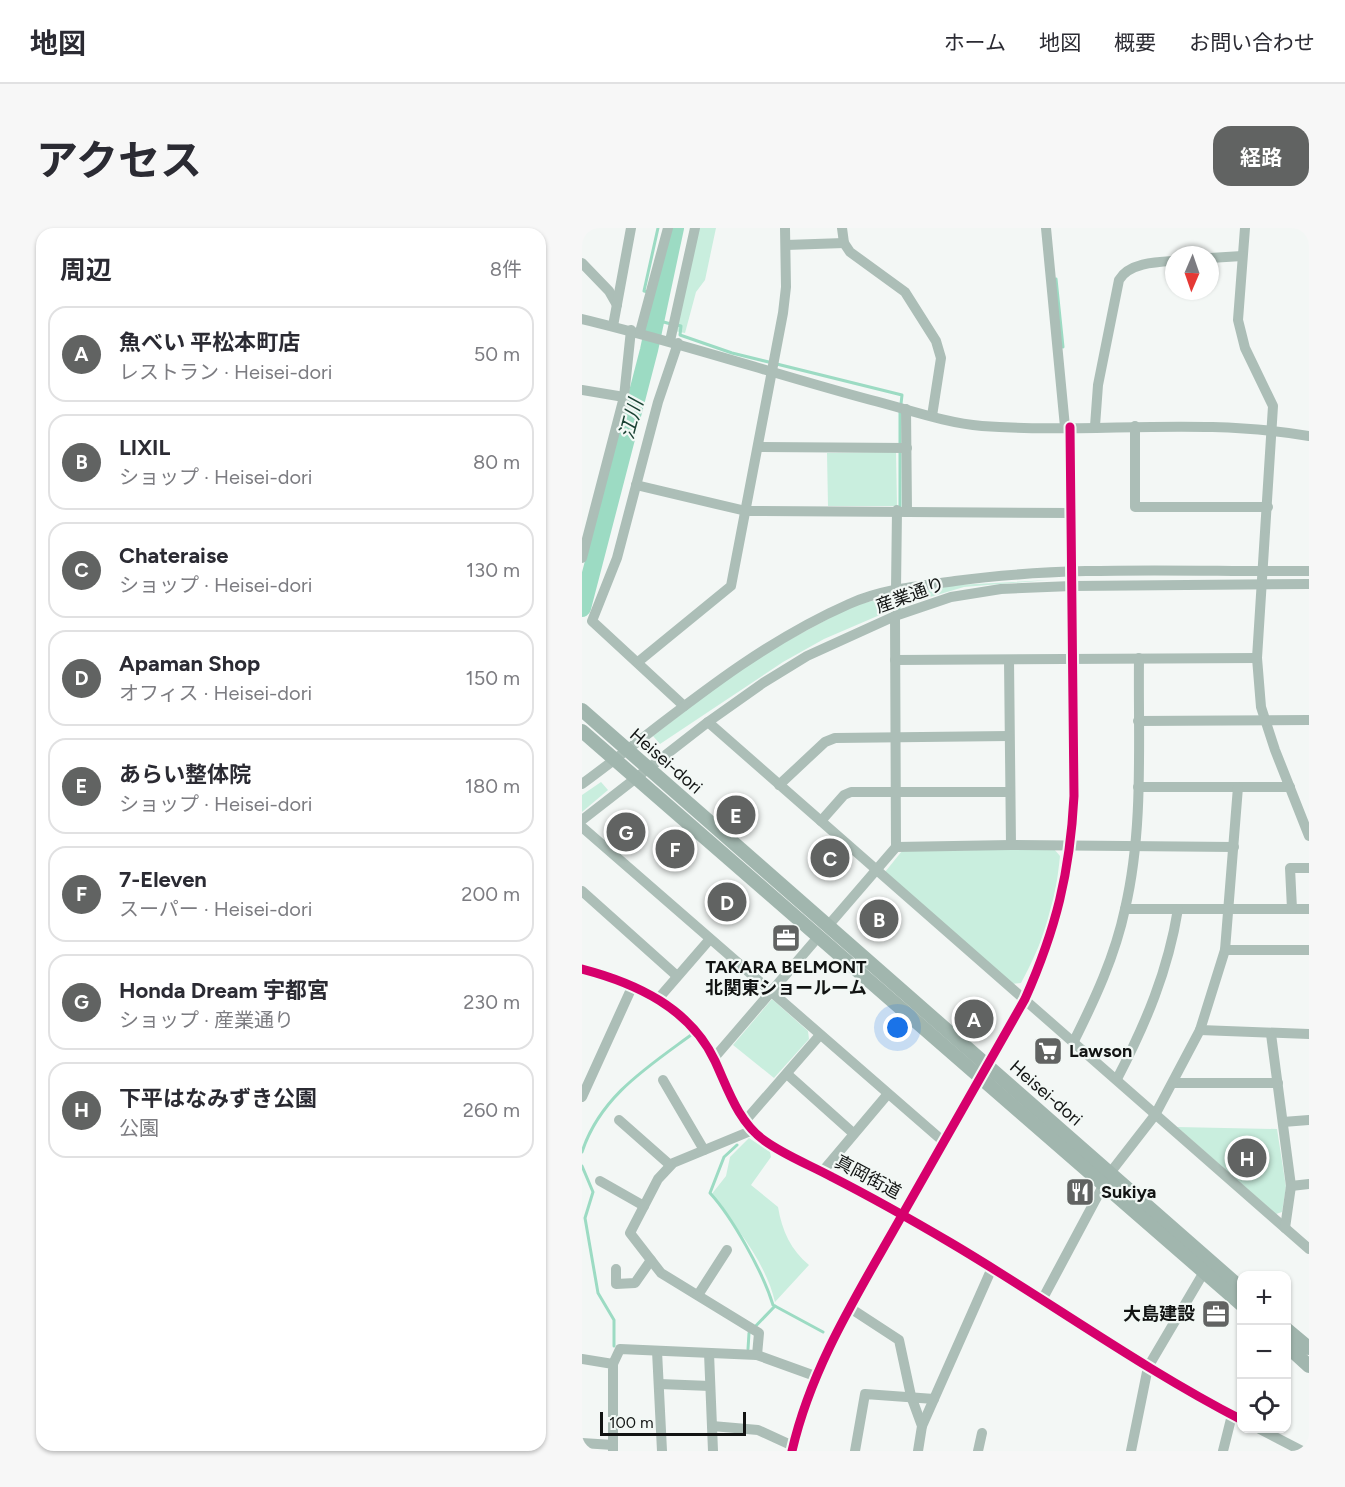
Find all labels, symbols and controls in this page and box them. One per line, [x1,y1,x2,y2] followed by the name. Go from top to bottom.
[30,26,86,60] text: 地図
[944,30,1006,55] text: ホーム
[1039,30,1081,55] text: 地図
[1114,30,1156,55] text: 概要
[1189,30,1315,55] text: お問い合わせ
[1213,126,1309,186] button: 経路
[36,135,202,186] text: アクセス
[1165,246,1219,300] north arrow
[60,254,112,286] text: 周辺
[490,257,522,281] text: 8件
[119,329,300,356] text: 魚べい 平松本町店
[74,342,89,366] text: A
[474,342,520,366] text: 50 m
[119,360,332,384] text: レストラン · Heisei-dori
[614,395,648,441] water label: 江川
[119,434,170,461] text: LIXIL
[75,450,88,474] text: B
[473,450,520,474] text: 80 m
[119,465,312,489] text: ショップ · Heisei-dori
[119,542,228,569] text: Chateraise
[74,558,89,582] text: C
[466,558,520,582] text: 130 m
[872,572,948,618] street label: 産業通り
[119,573,312,597] text: ショップ · Heisei-dori
[119,650,260,677] text: Apaman Shop
[75,666,89,690] text: D
[465,666,520,690] text: 150 m
[119,681,312,705] text: オフィス · Heisei-dori
[625,724,707,798] street label: Heisei-dori
[119,761,251,788] text: あらい整体院
[76,774,87,798] text: E
[465,774,520,798] text: 180 m
[119,792,312,816] text: ショップ · Heisei-dori
[716,792,756,838] pin: E
[606,810,645,854] pin: G
[656,826,694,872] pin: F
[810,836,850,880] pin: C
[119,866,207,893] text: 7-Eleven
[708,880,746,924] pin: D
[76,882,87,906] text: F
[461,882,520,906] text: 200 m
[860,896,898,942] pin: B
[119,897,312,921] text: スーパー · Heisei-dori
[770,922,802,954] office icon: TAKARA BELMONT 北関東ショールーム
[705,956,867,999] place label: TAKARA BELMONT 北関東ショールーム
[119,977,329,1004] text: Honda Dream 宇都宮
[74,990,89,1014] text: G
[463,990,520,1014] text: 230 m
[954,996,994,1042] pin: A
[119,1008,294,1032] text: ショップ · 産業通り
[883,1013,912,1042] your location
[1032,1035,1064,1067] supermarket icon: Lawson
[1069,1040,1132,1062] place label: Lawson
[1005,1056,1087,1130] street label: Heisei-dori
[119,1085,317,1112] text: 下平はなみずき公園
[74,1098,89,1122] text: H
[463,1098,520,1122] text: 260 m
[119,1116,159,1140] text: 公園
[1228,1136,1266,1180] pin: H
[831,1150,905,1204] street label: 真岡街道
[1064,1176,1096,1208] restaurant icon: Sukiya
[1101,1181,1156,1203] place label: Sukiya
[1237,1271,1291,1433] map controls
[1237,1271,1291,1325] button: +
[1200,1298,1232,1330] office icon: 大島建設
[1123,1303,1195,1325] place label: 大島建設
[1237,1325,1291,1379] button: −
[1237,1379,1291,1433] button: locate
[600,1409,746,1436] scale bar
[609,1413,654,1432] text: 100 m

